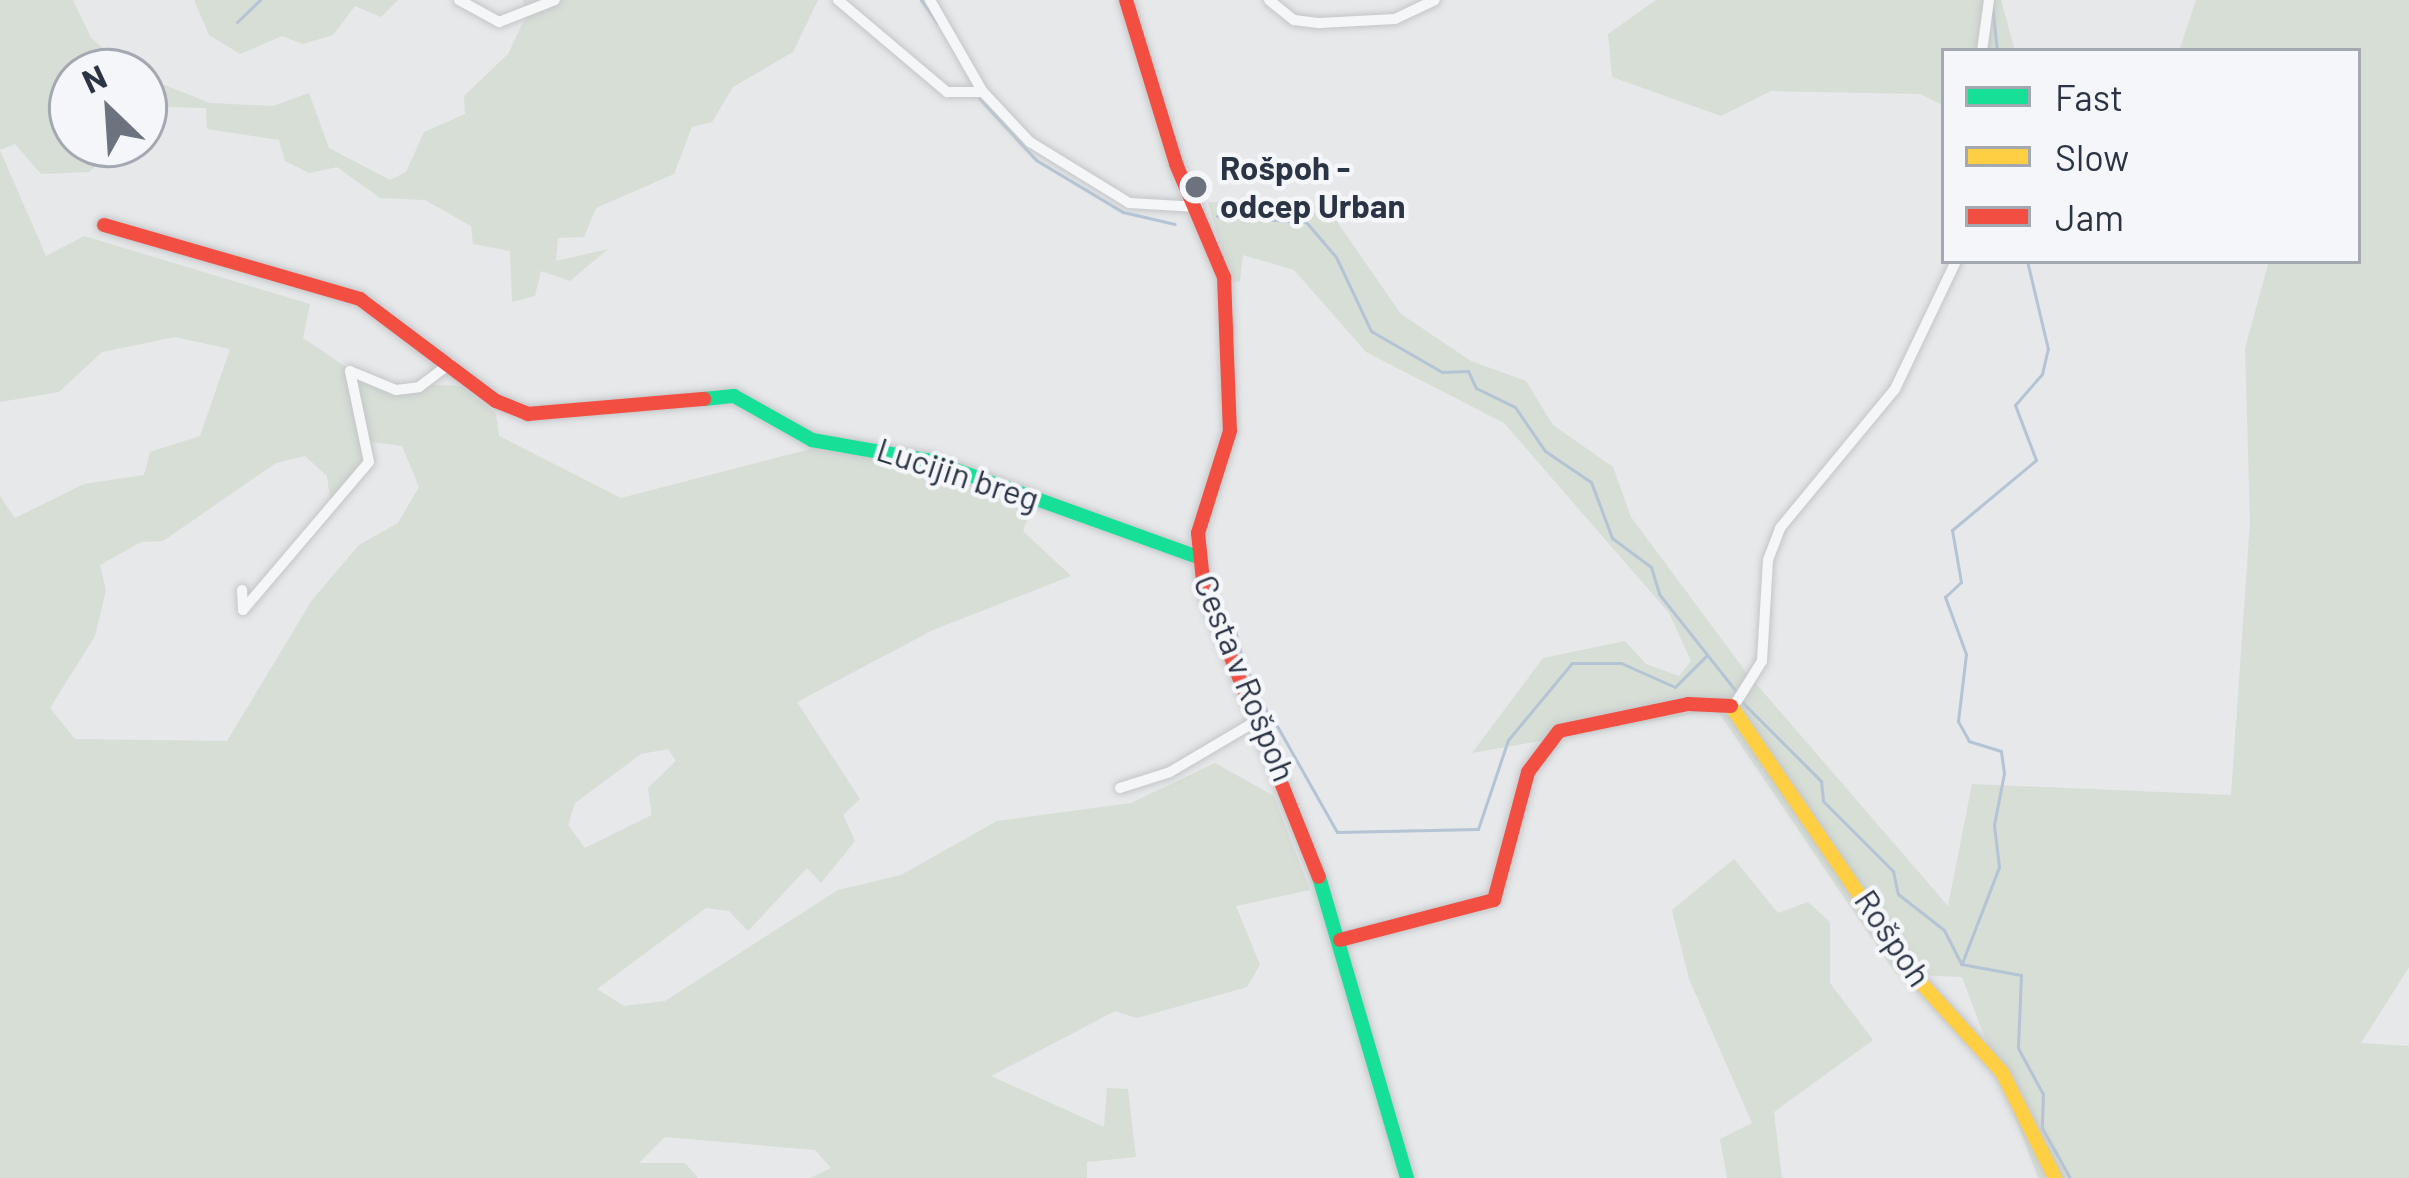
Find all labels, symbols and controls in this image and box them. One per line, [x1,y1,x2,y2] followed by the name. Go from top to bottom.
[48,48,168,168] north arrow
[1941,48,2361,264] legend
[76,55,112,101] text: N
[2055,75,2123,118] text: Fast
[2055,135,2129,178] text: Slow
[1220,148,1405,226] place label: Rošpoh - odcep Urban
[1183,174,1209,200] marker: Rošpoh - odcep Urban
[2055,195,2124,238] text: Jam
[872,429,1044,519] street label: Lucijin breg
[1186,569,1304,787] street label: Cesta v Rošpoh
[1846,882,1940,994] street label: Rošpoh

